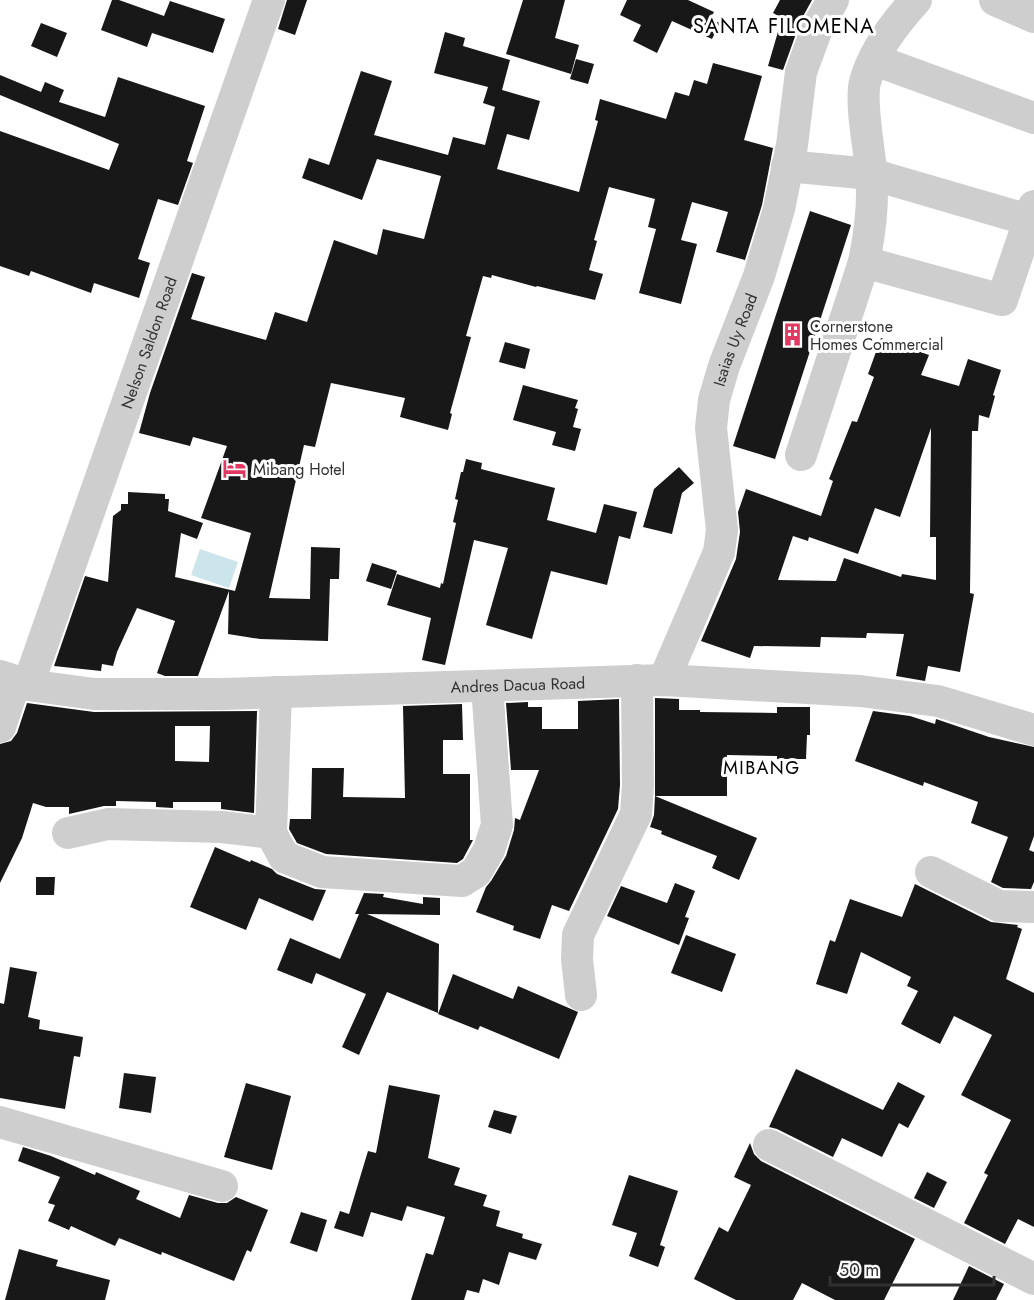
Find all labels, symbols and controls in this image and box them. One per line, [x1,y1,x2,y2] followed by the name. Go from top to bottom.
[693,12,875,41] district label: SANTA FILOMENA
[115,274,183,412] street label: Nelson Saldon Road
[708,290,763,389] street label: Isaias Uy Road
[810,315,943,356] place label: Cornerstone Homes Commercial
[779,322,805,348] building icon: Cornerstone Homes Commercial
[222,456,248,482] hotel icon: Mibang Hotel
[253,458,345,481] place label: Mibang Hotel
[450,672,585,699] street label: Andres Dacua Road
[723,755,801,781] district label: MIBANG
[830,1249,994,1287] scale bar
[839,1257,879,1283] text: 50 m

